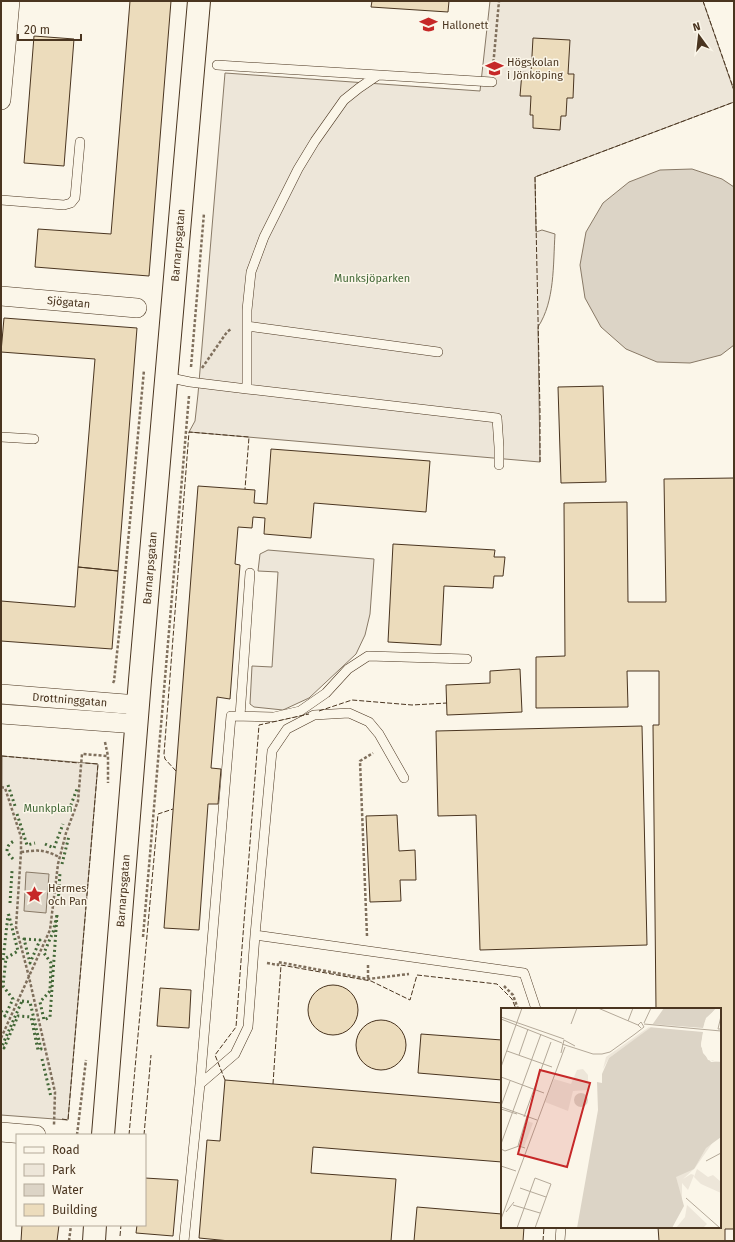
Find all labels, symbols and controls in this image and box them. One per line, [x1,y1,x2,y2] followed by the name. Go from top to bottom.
[419,15,439,35] school or university icon: Hallonett
[18,16,81,42] scale bar
[679,16,719,56] north arrow
[442,19,489,32] place label: Hallonett
[691,20,702,34] text: N
[24,23,50,37] text: 20 m
[507,56,563,82] place label: Högskolan i Jönköping
[484,58,504,78] school or university icon: Högskolan i Jönköping
[169,208,188,282] street label: Barnarpsgatan
[334,272,410,285] park label: Munksjöparken
[47,294,91,311] street label: Sjögatan
[141,531,160,605] street label: Barnarpsgatan
[32,691,108,710] street label: Drottninggatan
[23,802,73,815] park label: Munkplan
[114,854,133,928] street label: Barnarpsgatan
[48,882,87,908] place label: Hermes och Pan
[25,884,45,904] place icon: Hermes och Pan
[501,1008,721,1228] inset map
[16,1134,146,1226] legend
[52,1143,80,1157] text: Road
[52,1163,76,1177] text: Park
[52,1183,84,1197] text: Water
[52,1203,98,1217] text: Building

